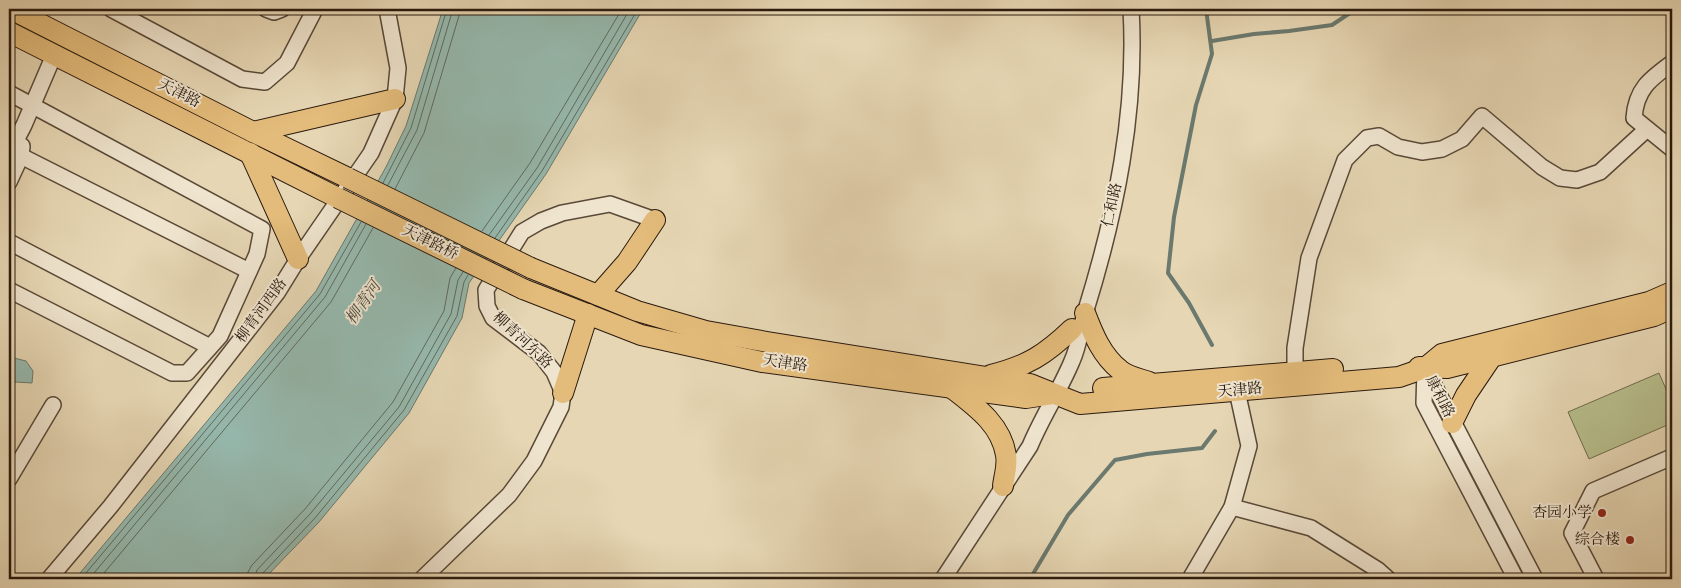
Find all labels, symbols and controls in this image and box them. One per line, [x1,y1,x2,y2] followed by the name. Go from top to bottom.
[154,74,204,114] street label: 天津路
[1098,181,1128,229] street label: 仁和路
[398,220,462,266] street label: 天津路桥
[231,274,293,348] street label: 柳青河西路
[341,275,388,329] water label: 柳青河
[487,308,557,374] street label: 柳青河东路
[761,350,809,378] street label: 天津路
[1419,372,1459,422] street label: 康和路
[1217,379,1263,403] street label: 天津路
[1532,503,1592,524] place label: 杏园小学
[1596,507,1608,519] marker: 杏园小学
[1575,530,1620,551] place label: 综合楼
[1624,534,1636,546] marker: 综合楼

